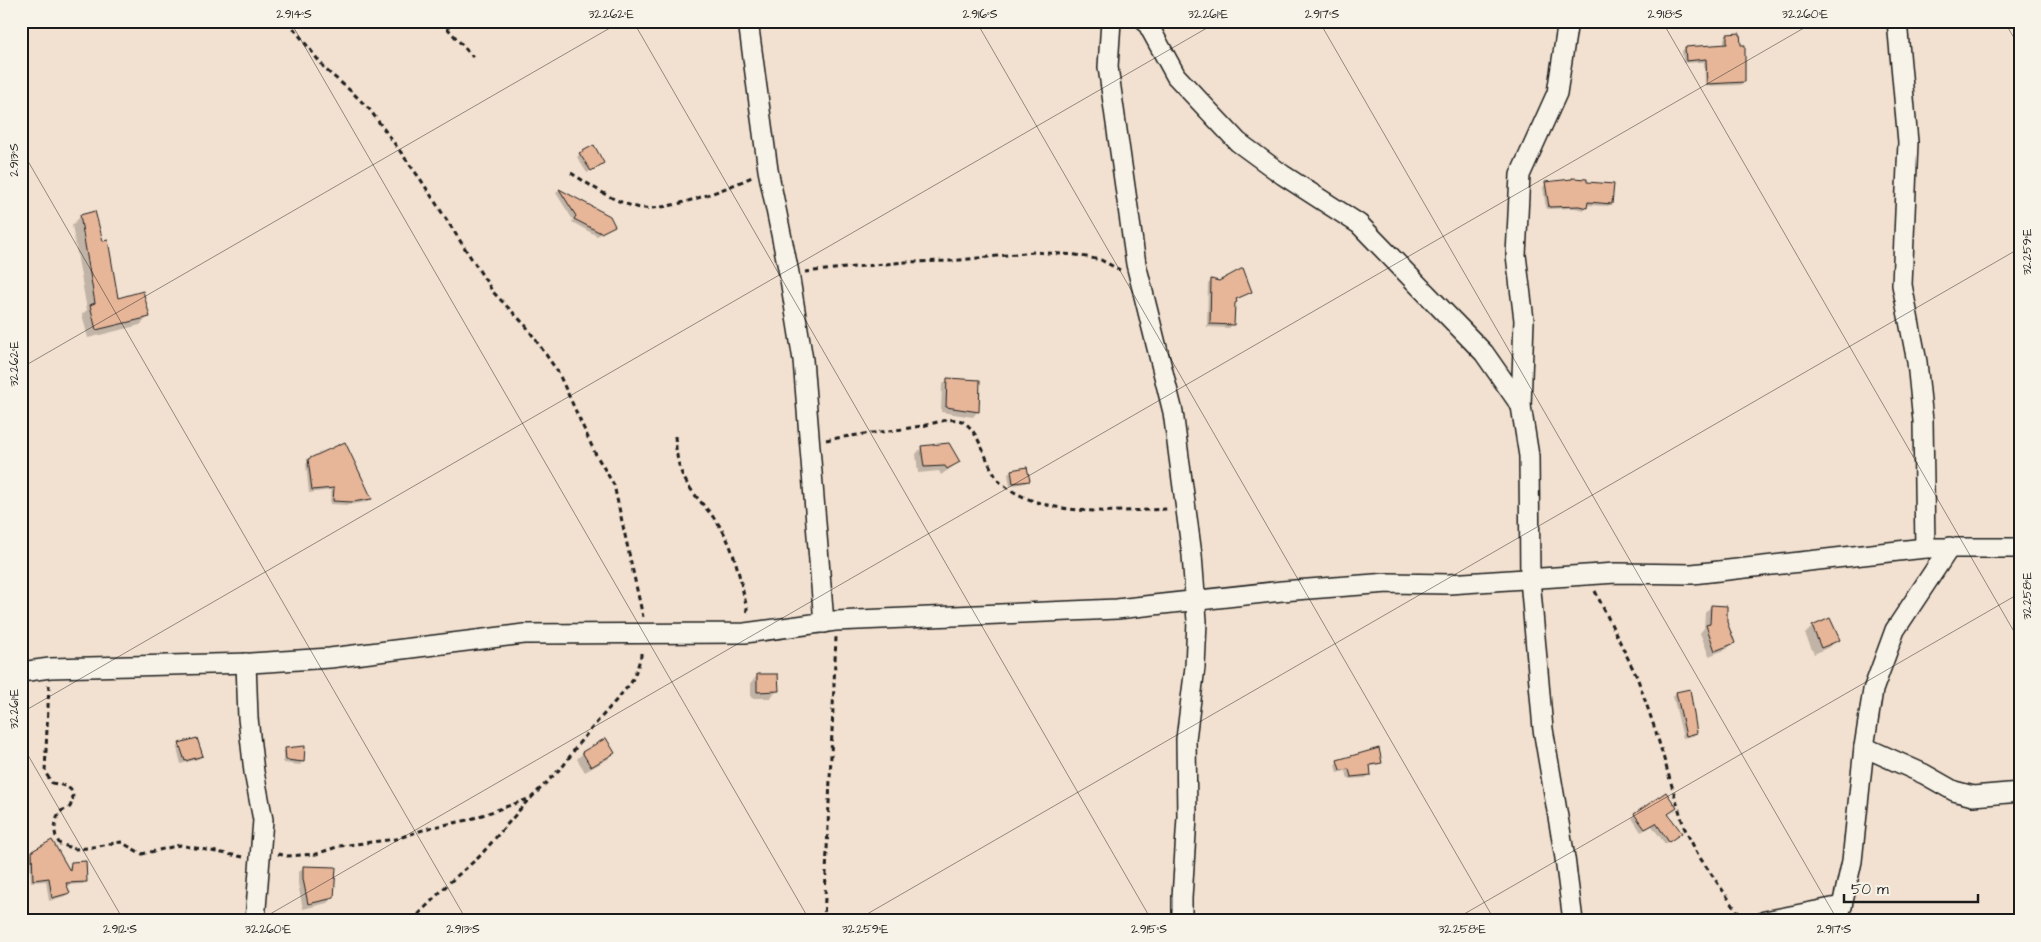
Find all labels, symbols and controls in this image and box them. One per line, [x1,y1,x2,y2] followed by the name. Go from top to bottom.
[276,6,312,23] text: 2.914°S
[588,6,634,23] text: 32.262°E
[963,6,998,23] text: 2.916°S
[1188,6,1228,23] text: 32.261°E
[1305,6,1340,23] text: 2.917°S
[1647,6,1683,23] text: 2.918°S
[1782,6,1828,23] text: 32.260°E
[6,143,23,177] text: 2.913°S
[2019,229,2036,275] text: 32.259°E
[6,341,23,387] text: 32.262°E
[2019,572,2036,620] text: 32.258°E
[6,689,23,729] text: 32.261°E
[1844,872,1977,904] scale bar
[1851,879,1889,900] text: 50 m
[103,921,137,938] text: 2.912°S
[245,921,291,938] text: 32.260°E
[446,921,480,938] text: 2.913°S
[842,921,888,938] text: 32.259°E
[1131,921,1167,938] text: 2.915°S
[1438,921,1486,938] text: 32.258°E
[1817,921,1852,938] text: 2.917°S

